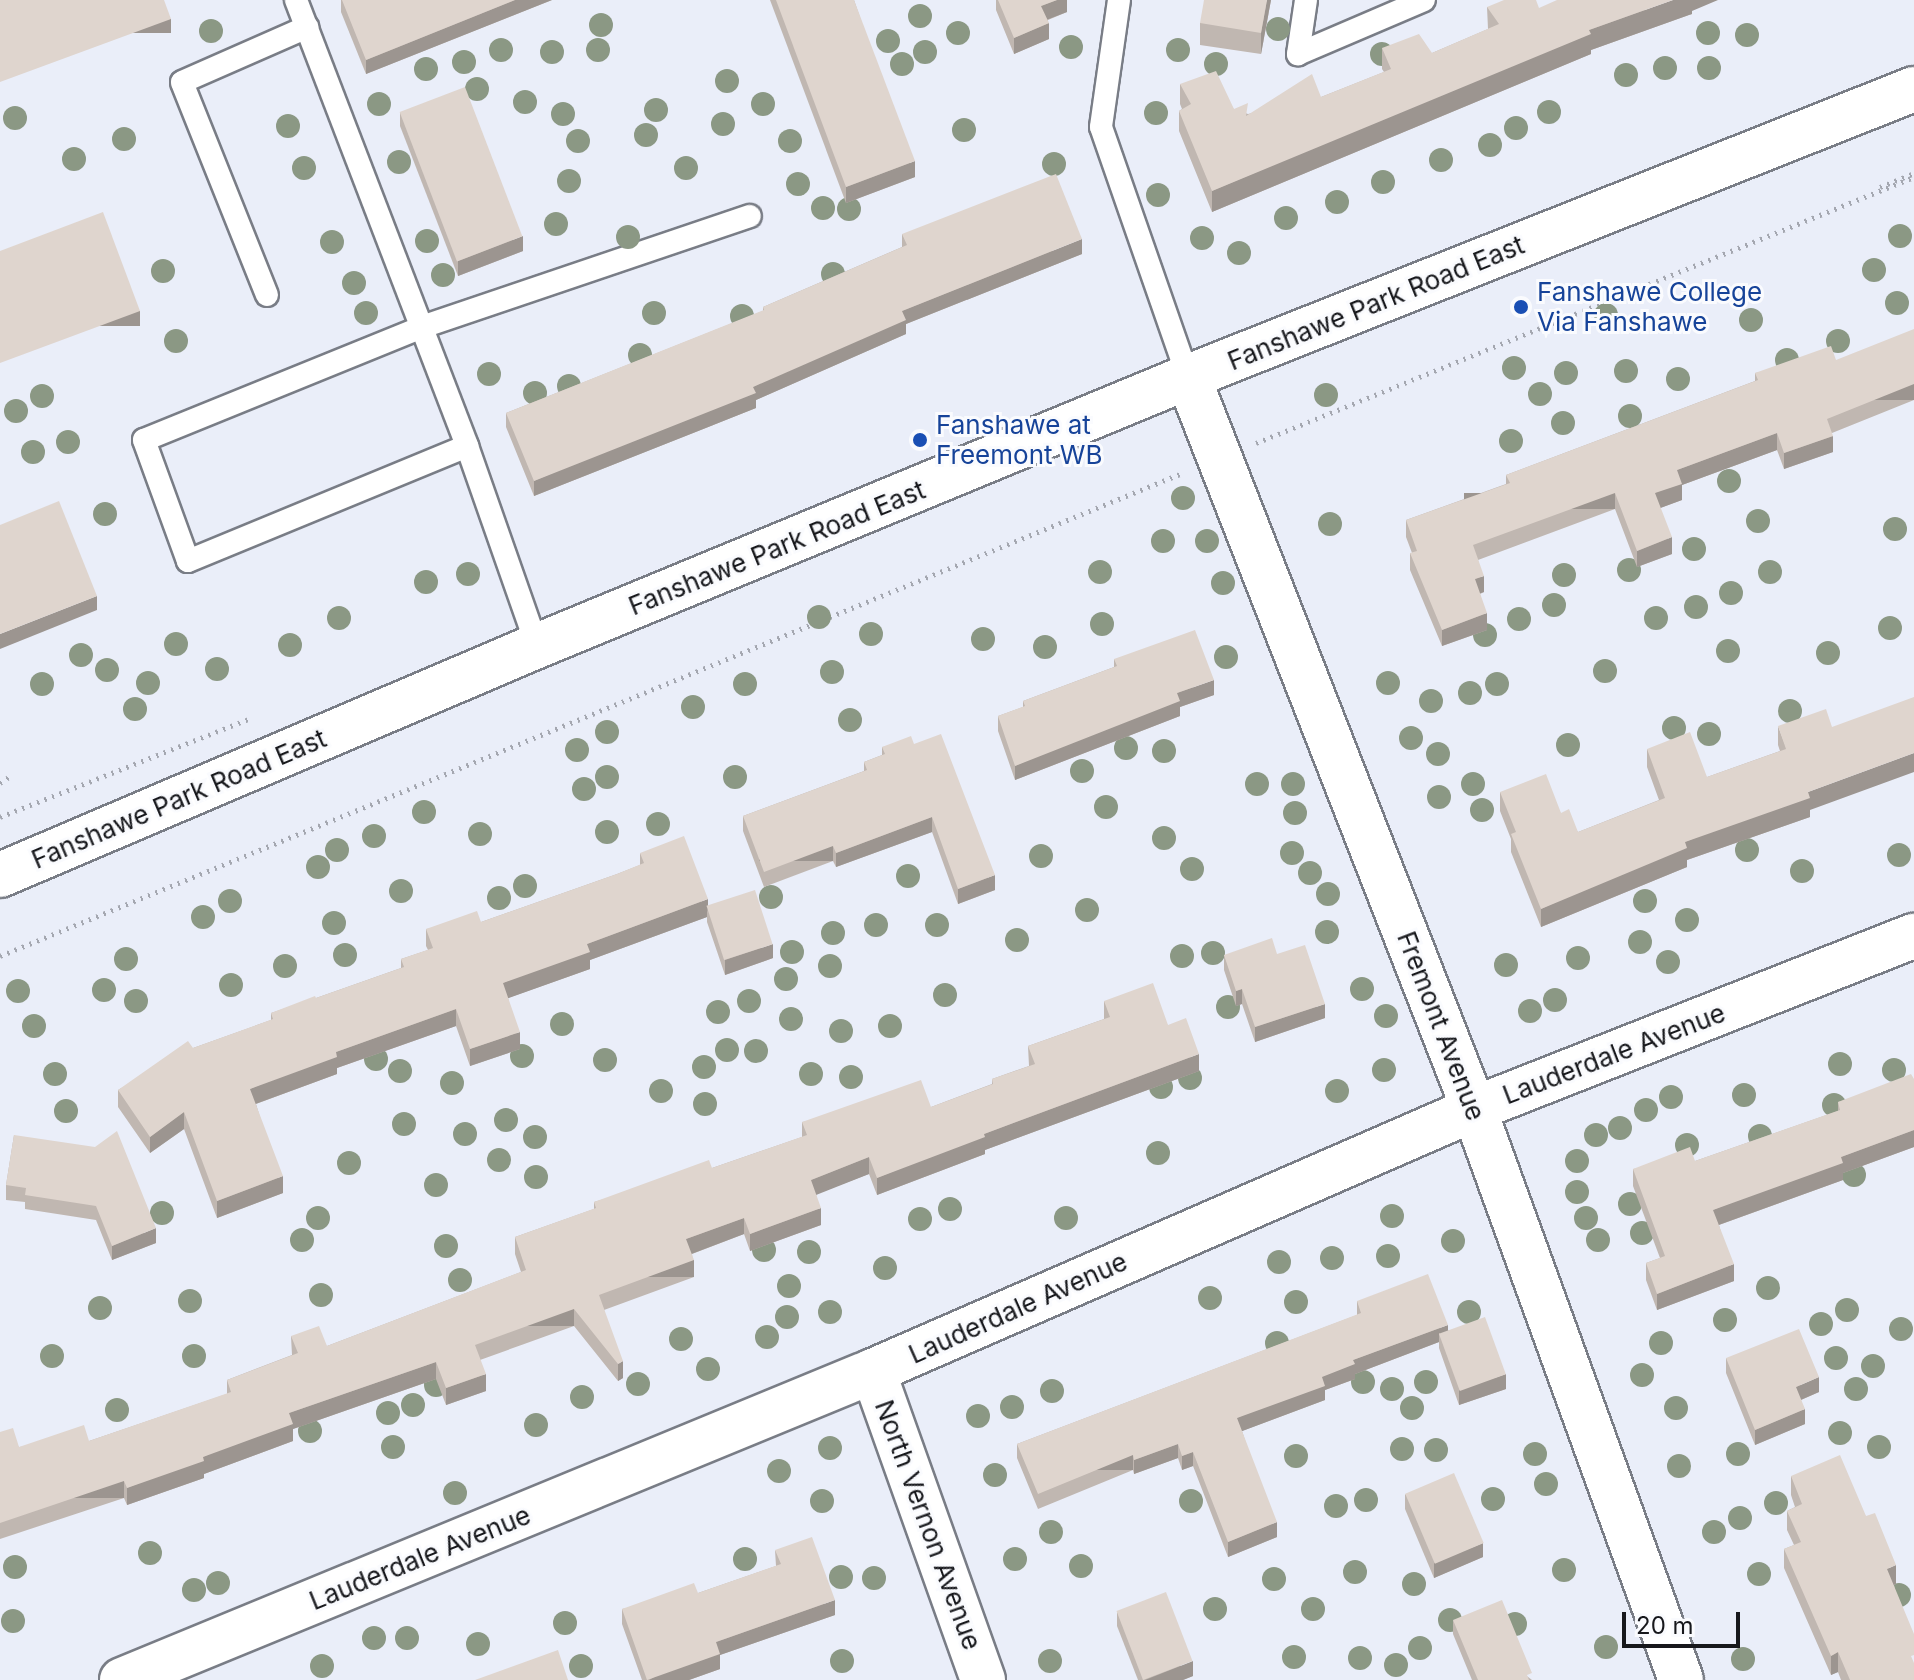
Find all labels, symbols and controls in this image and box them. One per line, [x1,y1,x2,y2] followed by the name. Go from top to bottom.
[1223,229,1529,377] street label: Fanshawe Park Road East
[1537,276,1762,338] place label: Fanshawe College Via Fanshawe
[1512,298,1530,316] marker: Fanshawe College Via Fanshawe
[936,409,1102,470] place label: Fanshawe at Freemont WB
[911,431,929,449] marker: Fanshawe at Freemont WB
[624,474,930,622] street label: Fanshawe Park Road East
[27,723,331,875] street label: Fanshawe Park Road East
[1391,927,1491,1125] street label: Fremont Avenue
[1498,997,1730,1111] street label: Lauderdale Avenue
[904,1246,1132,1370] street label: Lauderdale Avenue
[868,1396,988,1654] street label: North Vernon Avenue
[305,1499,535,1617] street label: Lauderdale Avenue
[1626,1596,1744,1646] scale bar
[1636,1611,1694,1640] text: 20 m

